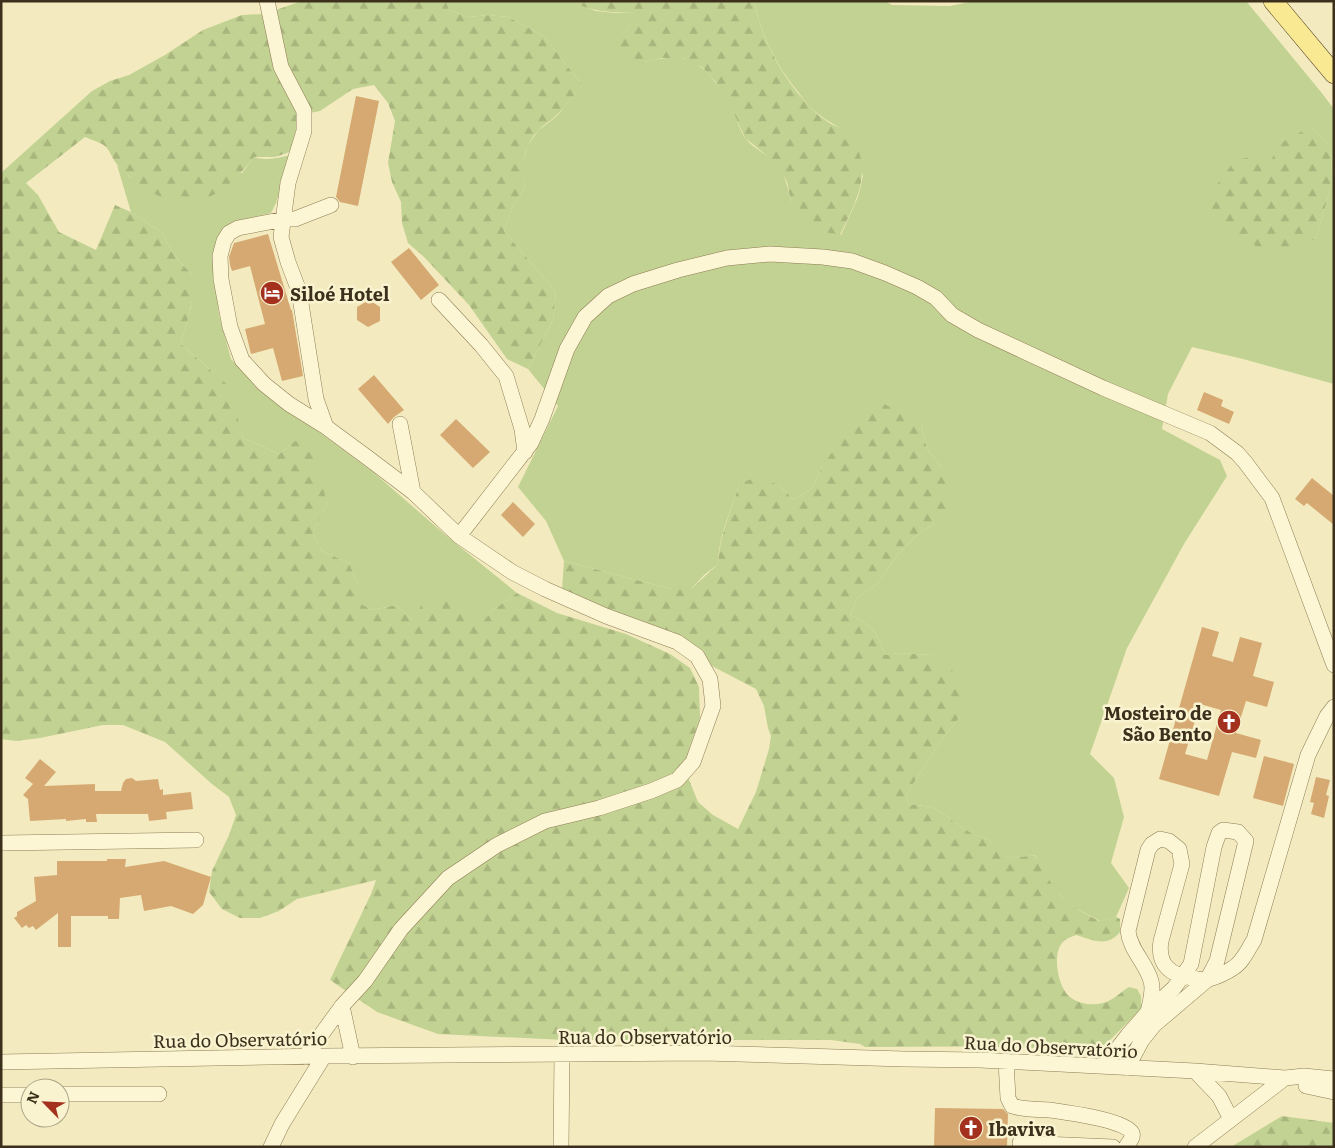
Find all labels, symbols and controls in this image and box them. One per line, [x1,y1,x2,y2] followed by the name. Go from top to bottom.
[259,280,285,306] hotel icon: Siloé Hotel
[290,280,390,307] place label: Siloé Hotel
[1104,699,1212,747] place label: Mosteiro de São Bento
[1216,709,1242,735] church icon: Mosteiro de São Bento
[558,1023,732,1050] street label: Rua do Observatório
[153,1024,327,1054] street label: Rua do Observatório
[963,1028,1139,1064] street label: Rua do Observatório
[20,1078,70,1128] north arrow
[21,1088,44,1107] text: N
[958,1115,984,1141] church icon: Ibaviva
[988,1115,1056,1142] place label: Ibaviva

